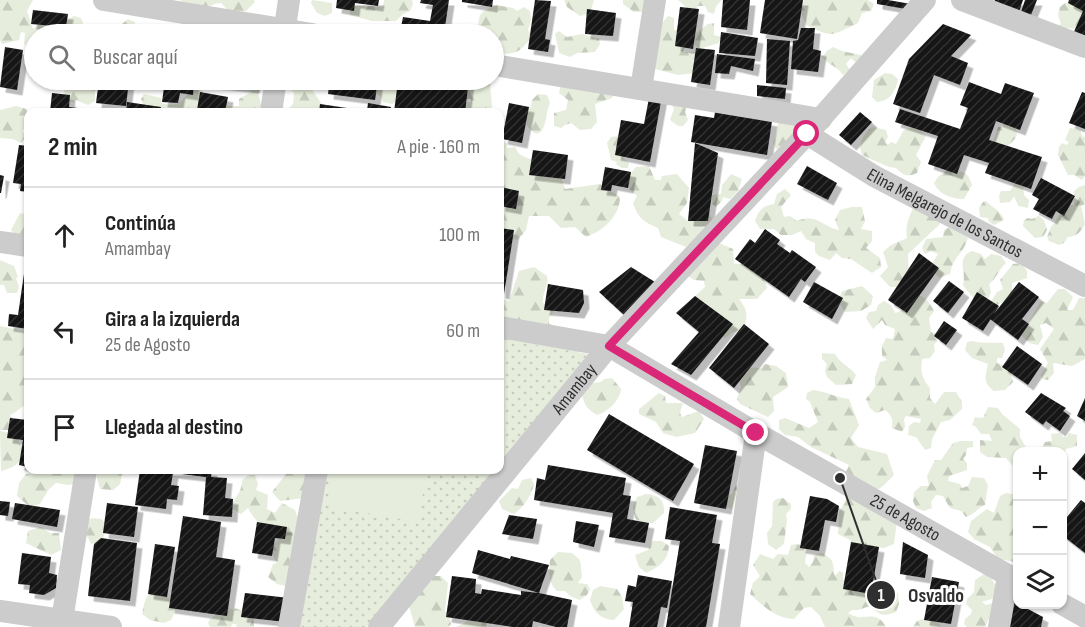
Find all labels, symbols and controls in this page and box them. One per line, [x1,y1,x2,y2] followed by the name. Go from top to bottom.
[24,24,504,90] search box
[45,41,78,74] icon: search
[93,44,178,71] text: Buscar aquí
[793,120,819,146] route start
[48,132,98,163] text: 2 min
[397,135,480,159] text: A pie · 160 m
[863,164,1026,262] street label: Elina Melgarejo de los Santos
[105,210,176,237] text: Continúa
[48,219,81,252] icon: ahead
[439,223,480,247] text: 100 m
[105,237,171,261] text: Amambay
[105,306,240,333] text: Gira a la izquierda
[48,315,81,348] icon: left
[446,319,480,343] text: 60 m
[105,333,190,357] text: 25 de Agosto
[547,359,601,419] street label: Amambay
[48,411,81,444] icon: arrive
[105,414,243,441] text: Llegada al destino
[742,419,768,445] route end
[1013,447,1067,609] map controls
[1013,447,1067,501] button: +
[867,489,944,545] street label: 25 de Agosto
[1013,501,1067,555] button: −
[1013,555,1067,609] button: layers
[866,576,976,614] callout: Osvaldo
[908,584,964,608] text: Osvaldo
[877,585,885,606] text: 1

